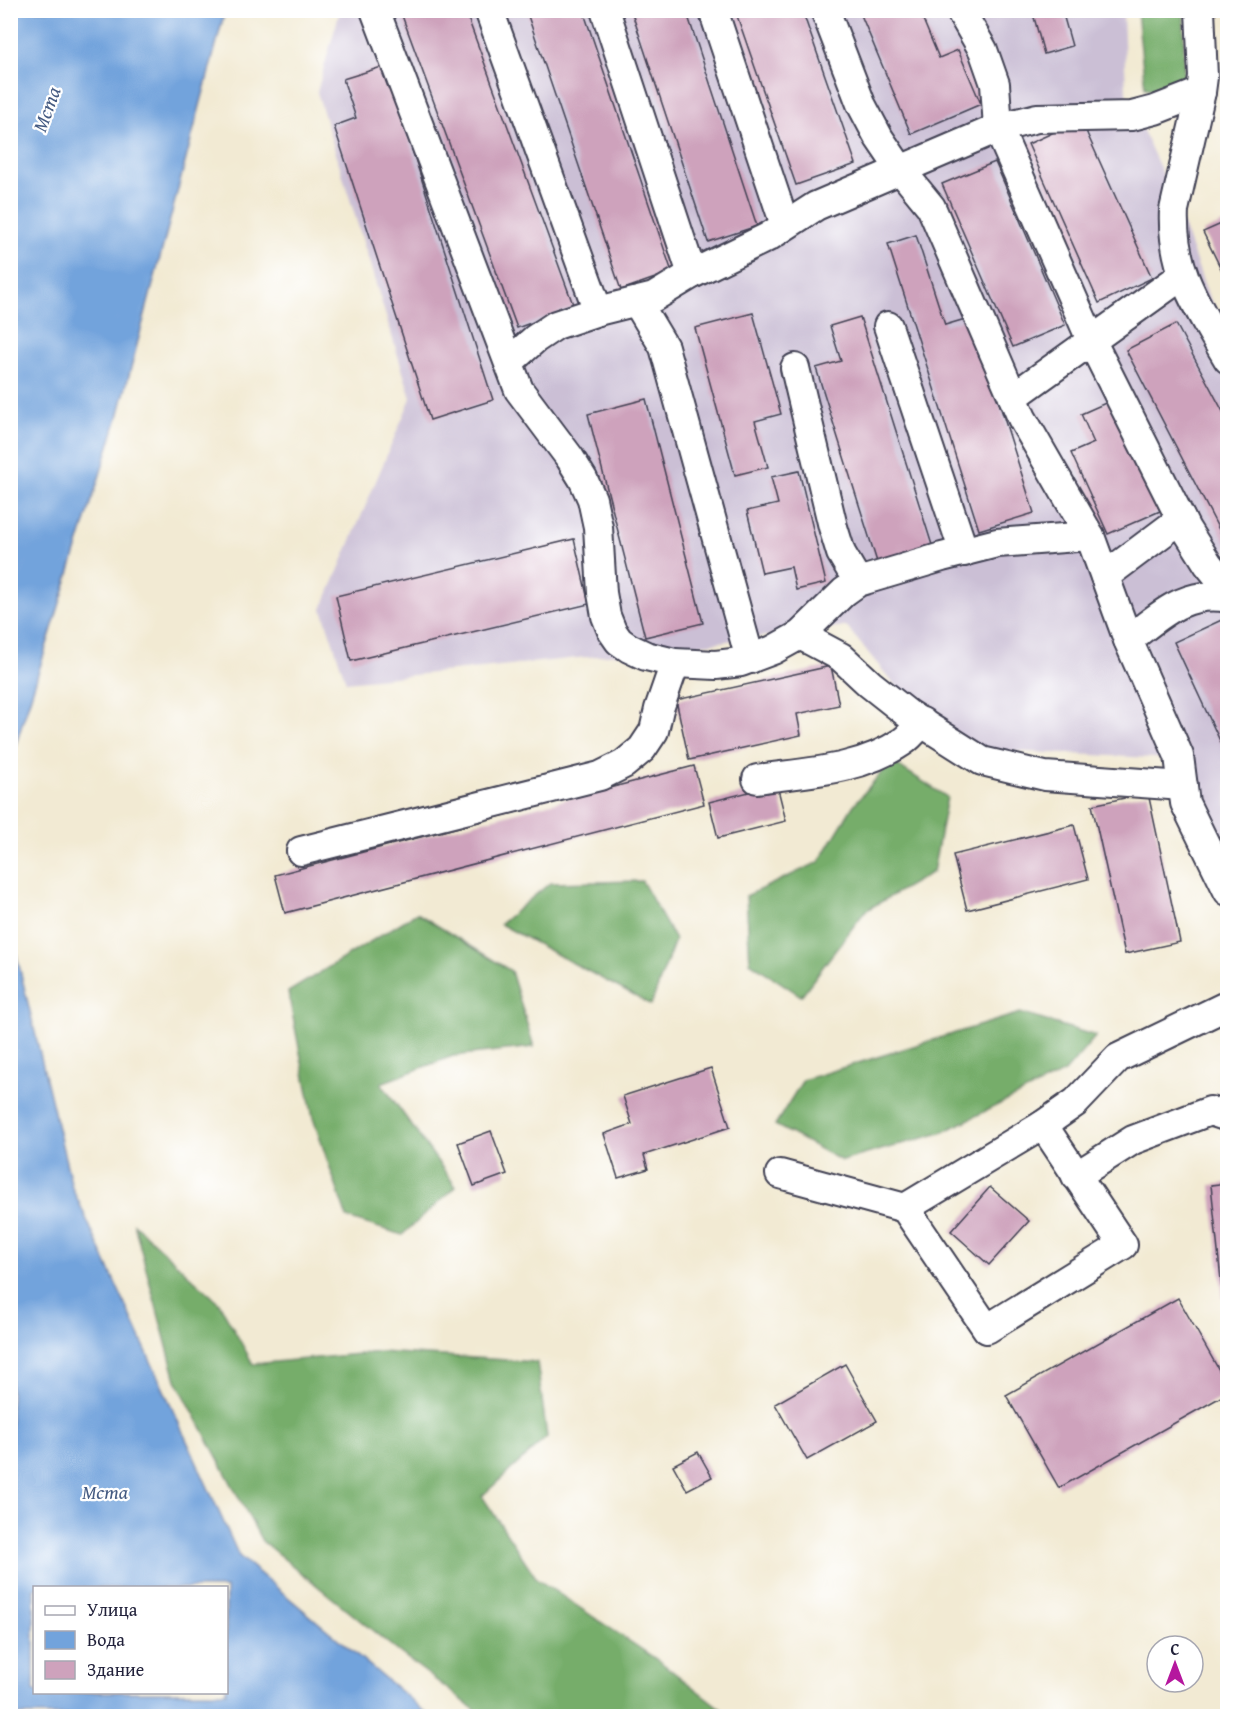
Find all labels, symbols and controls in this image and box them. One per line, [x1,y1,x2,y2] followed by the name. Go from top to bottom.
[24,82,68,136] water label: Мста
[82,1477,129,1506] water label: Мста
[33,1586,228,1694] legend
[87,1596,138,1623] text: Улица
[87,1626,125,1653] text: Вода
[1145,1634,1205,1694] north arrow
[1170,1637,1180,1661] text: С
[87,1656,144,1683] text: Здание

